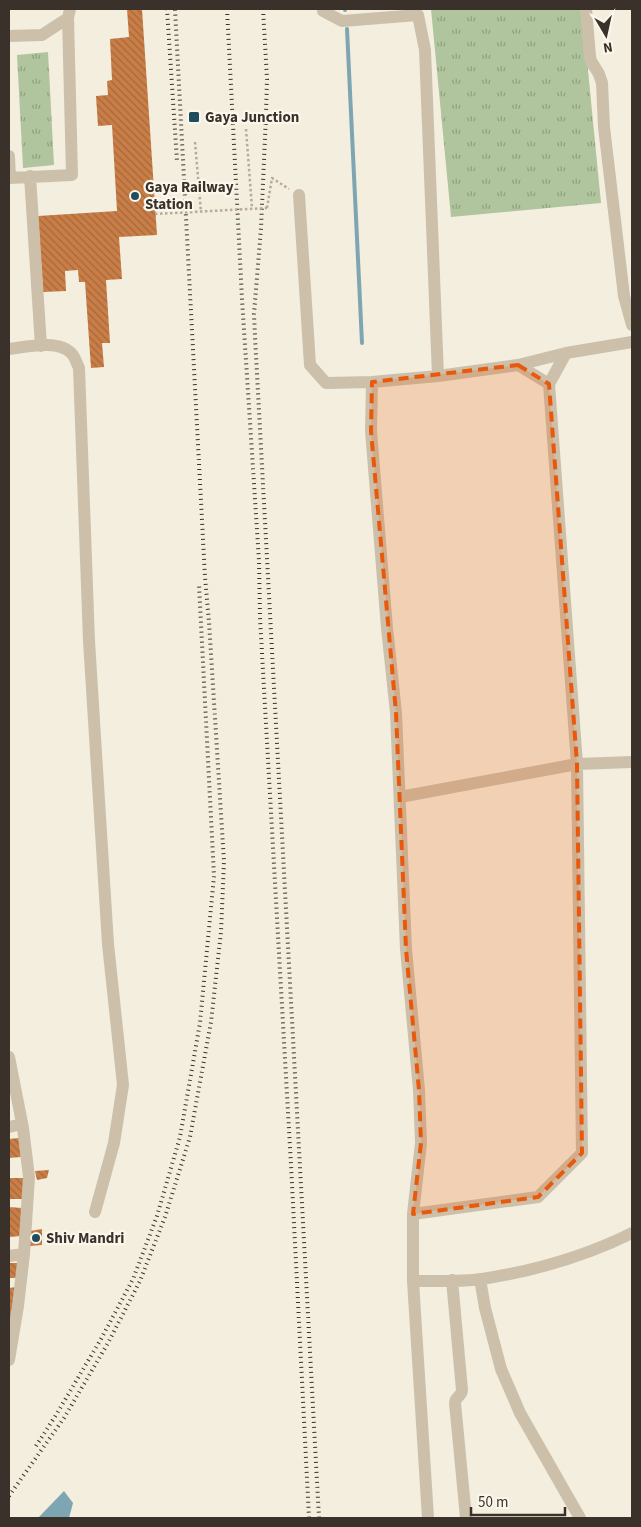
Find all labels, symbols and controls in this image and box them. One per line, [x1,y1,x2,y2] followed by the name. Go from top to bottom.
[581,10,631,60] north arrow
[602,36,614,57] text: N
[205,107,299,128] place label: Gaya Junction
[187,110,201,124] marker: Gaya Junction
[145,177,234,215] place label: Gaya Railway Station
[129,190,141,202] marker: Gaya Railway Station
[46,1228,125,1249] place label: Shiv Mandri
[30,1232,42,1244] marker: Shiv Mandri
[471,1484,565,1516] scale bar
[478,1492,508,1513] text: 50 m

